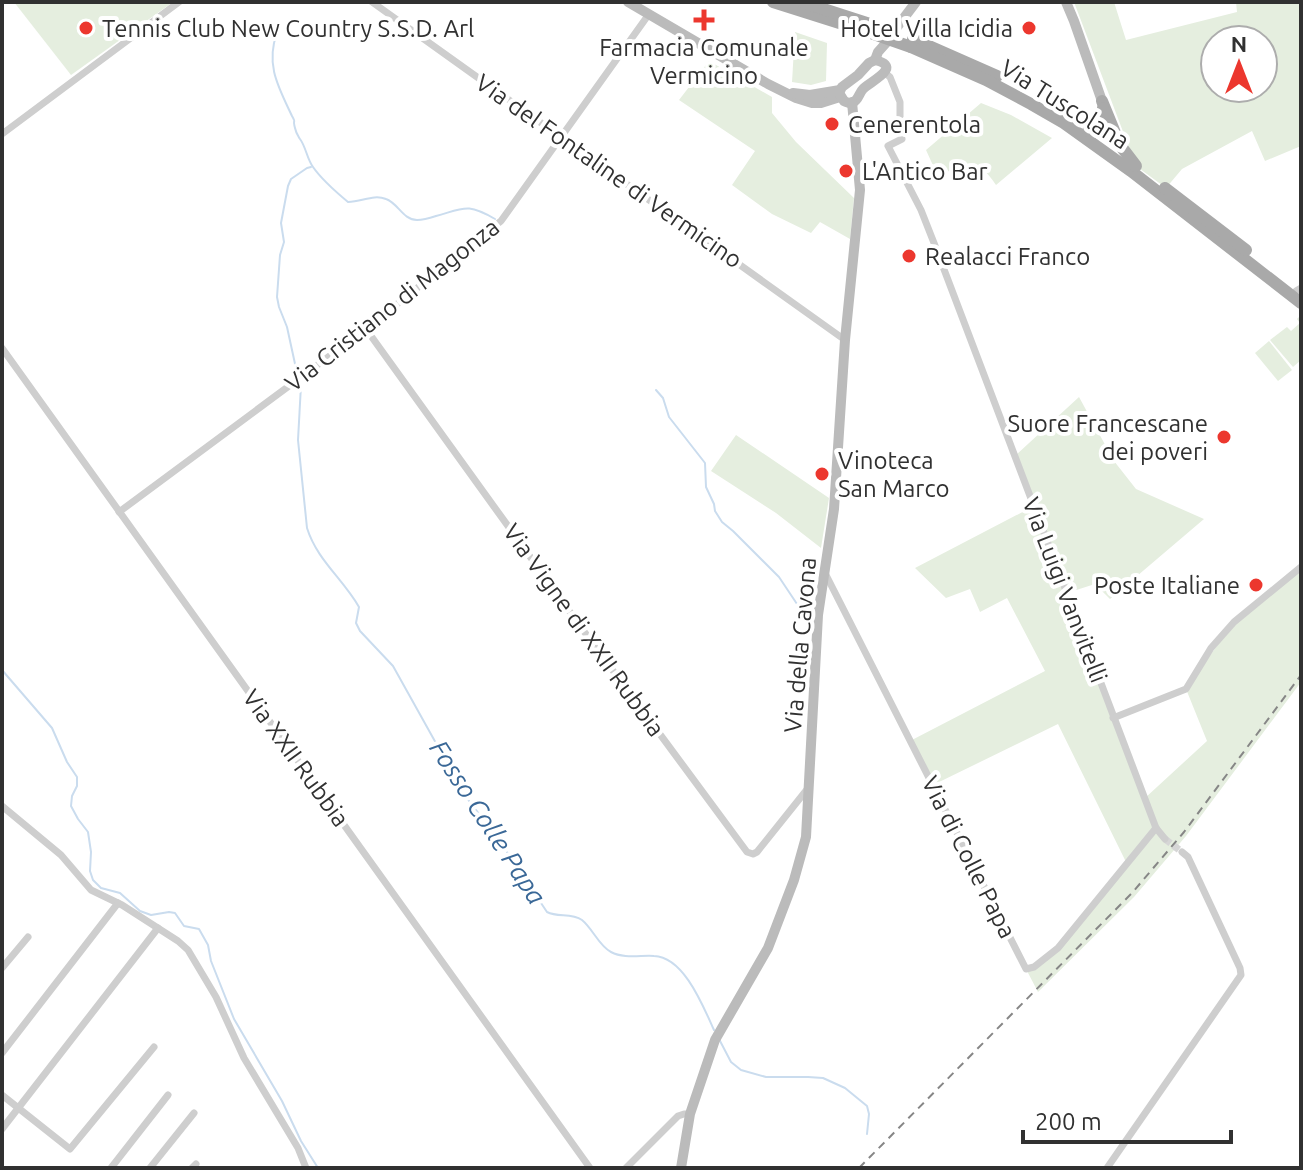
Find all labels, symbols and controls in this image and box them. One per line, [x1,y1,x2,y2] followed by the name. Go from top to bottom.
[695,11,713,29] marker: Farmacia Comunale Vermicino
[102,15,474,42] place label: Tennis Club New Country S.S.D. Arl
[840,15,1013,42] place label: Hotel Villa Icidia
[77,19,95,37] marker: Tennis Club New Country S.S.D. Arl
[1020,19,1038,37] marker: Hotel Villa Icidia
[1199,24,1279,104] north arrow
[1231,31,1247,56] text: N
[599,34,809,89] place label: Farmacia Comunale Vermicino
[996,54,1134,154] street label: Via Tuscolana
[471,69,747,273] street label: Via del Fontaline di Vermicino
[848,111,981,138] place label: Cenerentola
[823,115,841,133] marker: Cenerentola
[862,158,988,185] place label: L'Antico Bar
[837,162,855,180] marker: L'Antico Bar
[280,213,504,397] street label: Via Cristiano di Magonza
[925,243,1090,270] place label: Realacci Franco
[900,247,918,265] marker: Realacci Franco
[1007,410,1208,465] place label: Suore Francescane dei poveri
[1215,428,1233,446] marker: Suore Francescane dei poveri
[838,447,950,502] place label: Vinoteca San Marco
[813,465,831,483] marker: Vinoteca San Marco
[1017,494,1113,686] street label: Via Luigi Vanvitelli
[498,519,670,741] street label: Via Vigne di XXII Rubbia
[779,556,821,734] street label: Via della Cavona
[1094,572,1240,599] place label: Poste Italiane
[1247,576,1265,594] marker: Poste Italiane
[237,684,355,832] street label: Via XXII Rubbia
[424,735,552,909] water label: Fosso Colle Papa
[917,772,1021,942] street label: Via di Colle Papa
[1023,1094,1231,1144] scale bar
[1035,1108,1102,1135] text: 200 m

